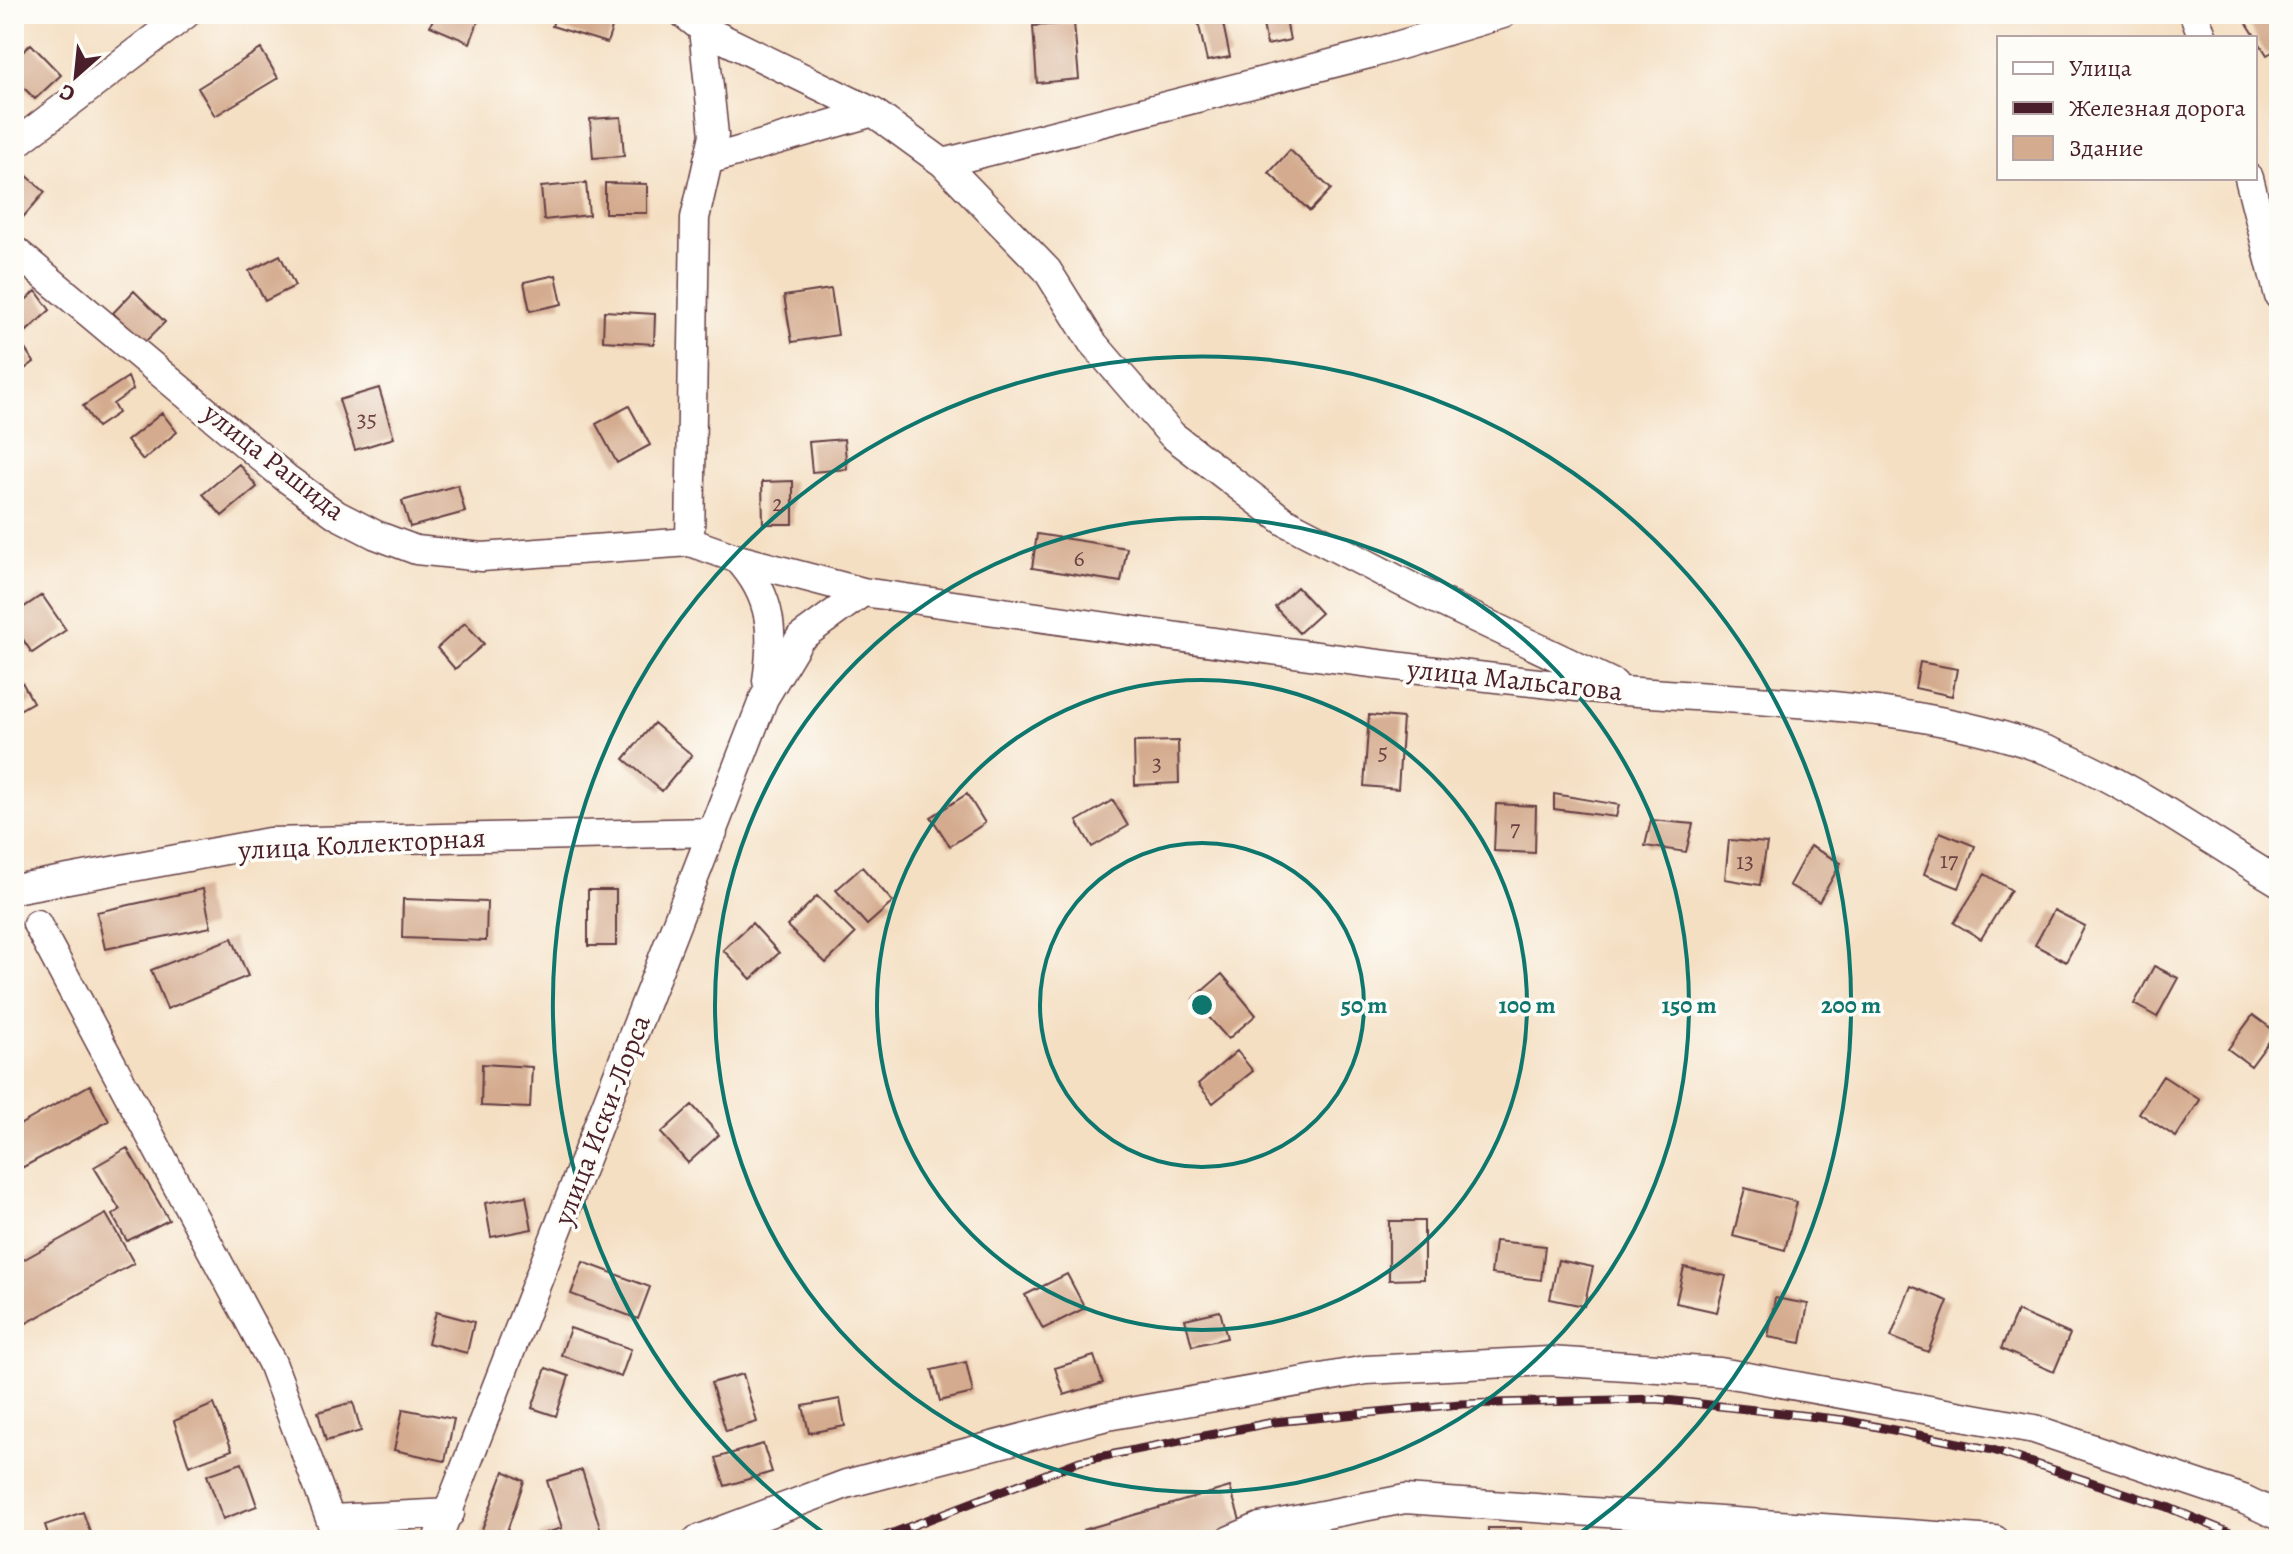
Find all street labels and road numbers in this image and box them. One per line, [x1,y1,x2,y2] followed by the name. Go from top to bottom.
[194,394,353,530] street label: улица Рашида
[1404,650,1625,710] street label: улица Мальсагова
[236,819,487,870] street label: улица Коллекторная
[544,1009,660,1232] street label: улица Иски-Лорса

